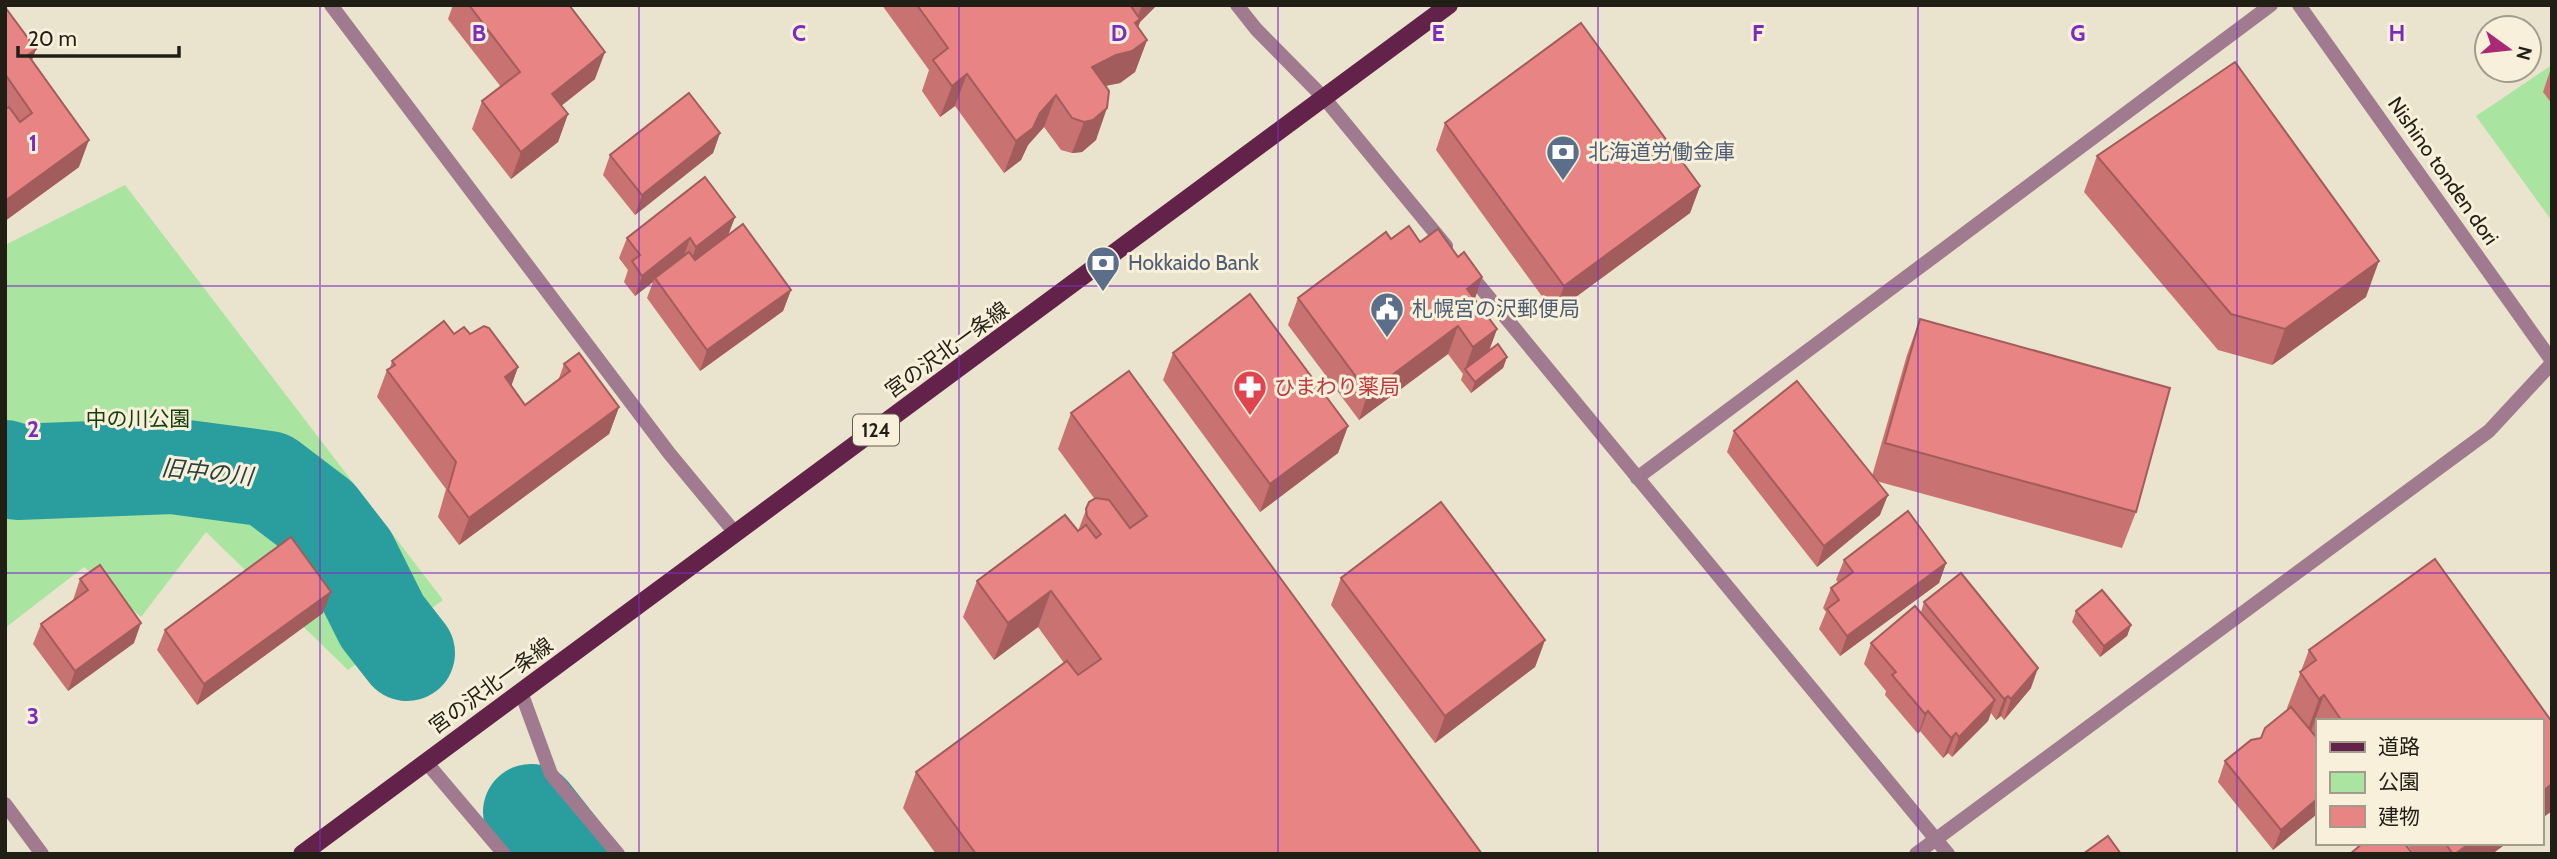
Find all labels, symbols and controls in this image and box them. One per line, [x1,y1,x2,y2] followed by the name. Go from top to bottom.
[18,14,178,58] scale bar
[2473,14,2543,84] north arrow
[472,19,486,47] text: B
[792,19,806,47] text: C
[1111,19,1127,47] text: D
[1431,19,1445,47] text: E
[1752,19,1764,47] text: F
[2070,19,2086,47] text: G
[2389,19,2405,47] text: H
[28,26,77,51] text: 20 m
[2511,44,2537,63] text: N
[2383,92,2504,250] street label: Nishino tonden dori
[29,129,37,157] text: 1
[1544,133,1582,182] bank icon: 北海道労働金庫
[1588,139,1735,164] place label: 北海道労働金庫
[1084,244,1122,293] bank icon: Hokkaido Bank
[1128,250,1260,275] place label: Hokkaido Bank
[1368,290,1406,339] public building icon: 札幌宮の沢郵便局
[880,296,1014,403] street label: 宮の沢北一条線
[1412,296,1580,321] place label: 札幌宮の沢郵便局
[1231,368,1269,417] pharmacy icon: ひまわり薬局
[1274,374,1400,399] place label: ひまわり薬局
[86,406,191,431] park label: 中の川公園
[853,414,899,446] road number: 124
[27,415,39,443] text: 2
[160,453,257,491] water label: 旧中の川
[424,632,558,739] street label: 宮の沢北一条線
[27,702,39,730] text: 3
[2316,719,2543,845] legend
[2378,734,2420,759] text: 道路
[2378,769,2420,794] text: 公園
[2378,804,2420,829] text: 建物

